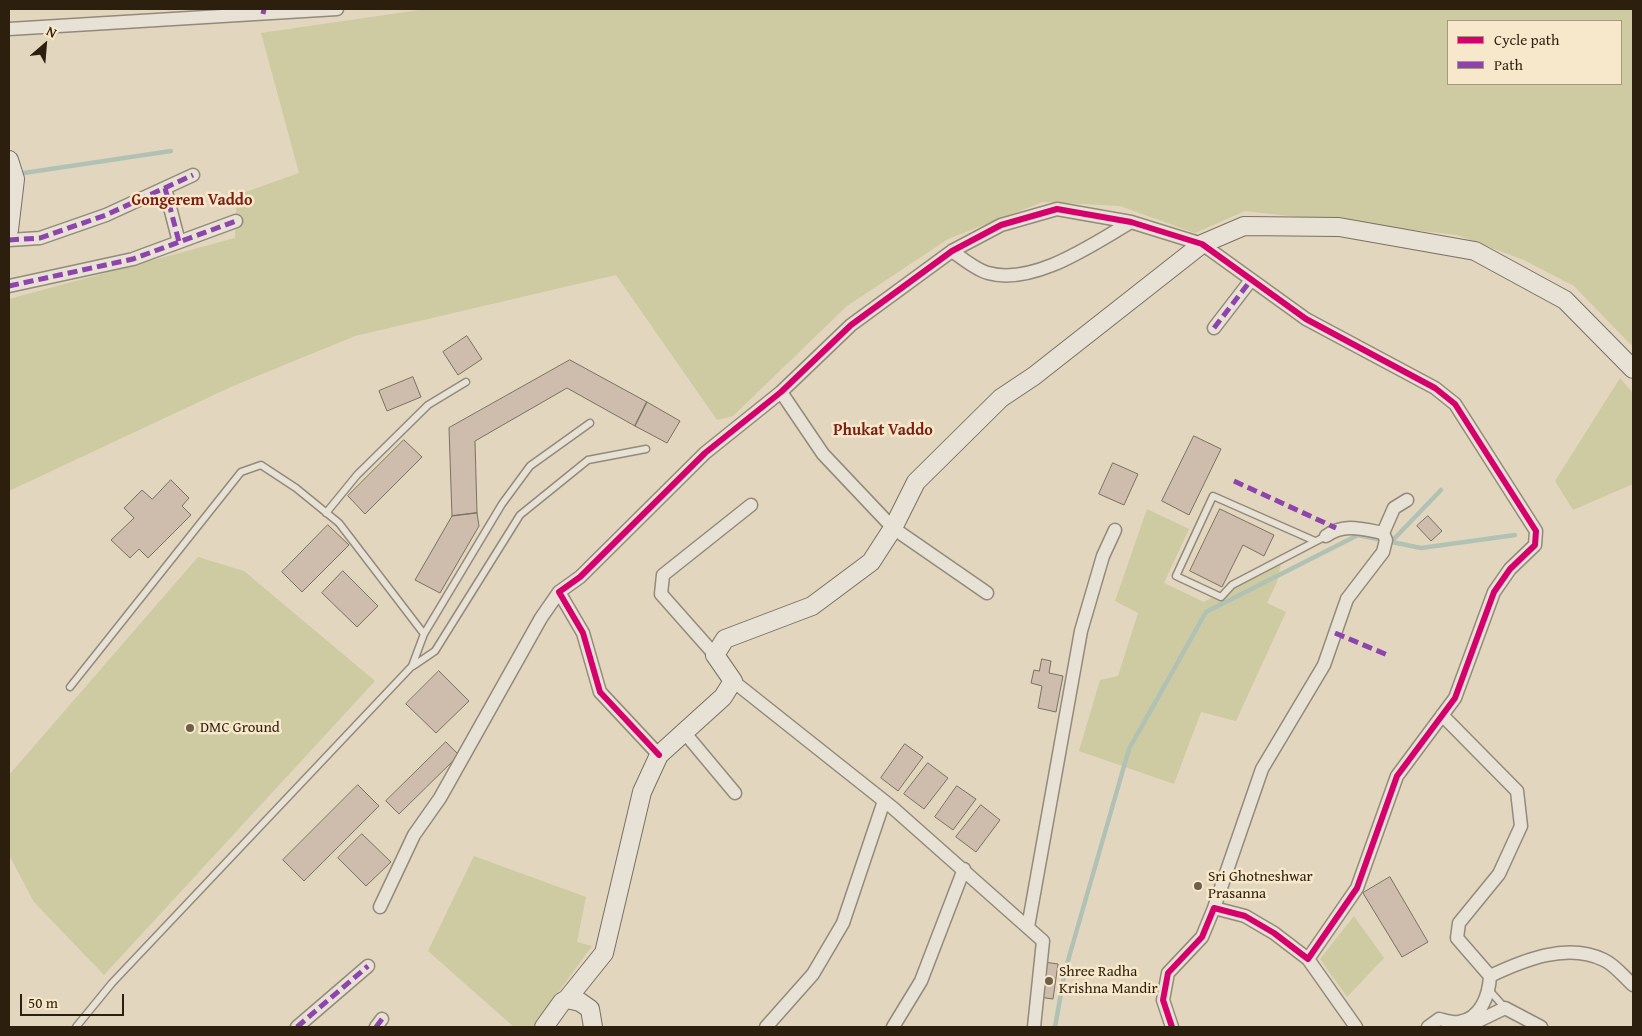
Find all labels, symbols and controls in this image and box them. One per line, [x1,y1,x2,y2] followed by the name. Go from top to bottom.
[20,20,70,70] north arrow
[1447,20,1622,85] legend
[43,21,61,43] text: N
[1494,29,1560,50] text: Cycle path
[1494,54,1523,75] text: Path
[131,191,253,211] district label: Gongerem Vaddo
[833,421,933,441] district label: Phukat Vaddo
[200,719,280,737] place label: DMC Ground
[184,722,196,734] marker: DMC Ground
[1208,868,1313,903] place label: Sri Ghotneshwar Prasanna
[1192,880,1204,892] marker: Sri Ghotneshwar Prasanna
[1059,963,1158,998] place label: Shree Radha Krishna Mandir
[1043,975,1055,987] marker: Shree Radha Krishna Mandir
[22,984,126,1016] scale bar
[28,992,58,1013] text: 50 m

